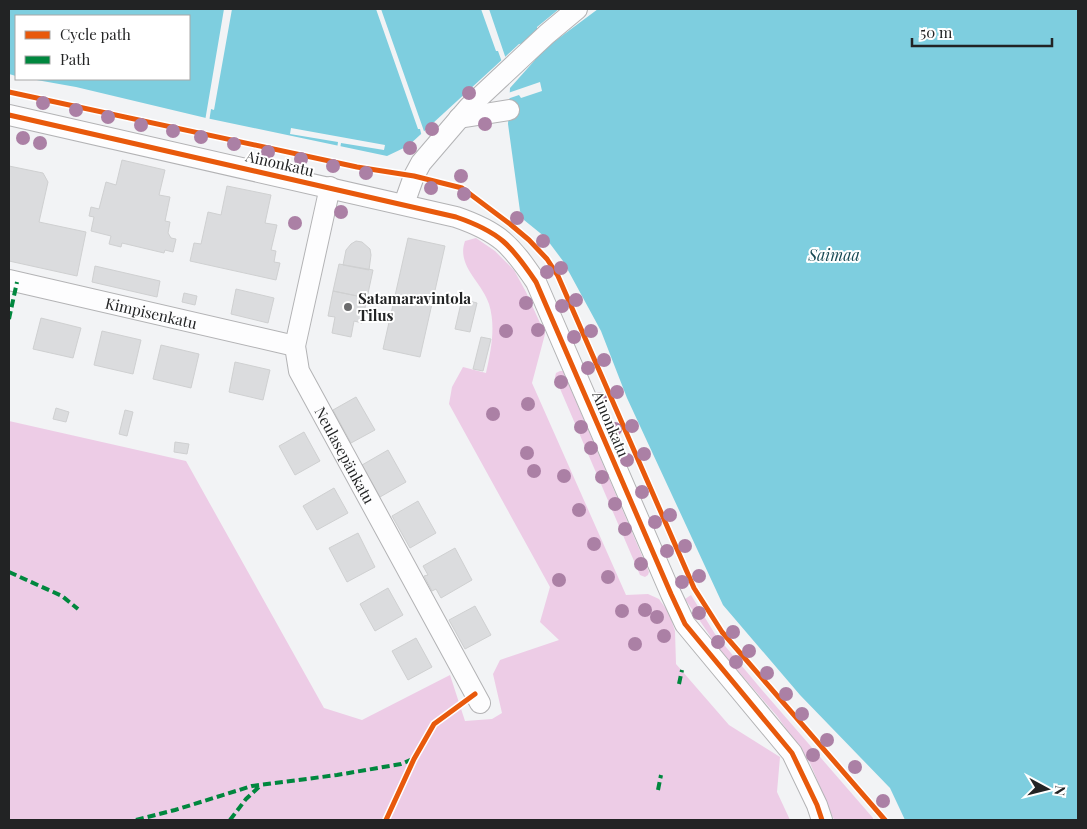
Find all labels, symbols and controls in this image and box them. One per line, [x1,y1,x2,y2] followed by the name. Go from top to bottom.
[15,15,190,80] legend
[912,15,1052,47] scale bar
[920,22,953,42] text: 50 m
[60,24,131,44] text: Cycle path
[60,49,90,69] text: Path
[243,145,316,181] street label: Ainonkatu
[807,244,860,265] water label: Saimaa
[358,288,471,325] place label: Satamaravintola Tilus
[103,293,199,333] street label: Kimpisenkatu
[342,301,354,313] marker: Satamaravintola Tilus
[588,387,634,460] street label: Ainonkatu
[310,403,380,507] street label: Neulasepänkatu
[1022,764,1072,814] north arrow
[1050,784,1070,797] text: N

